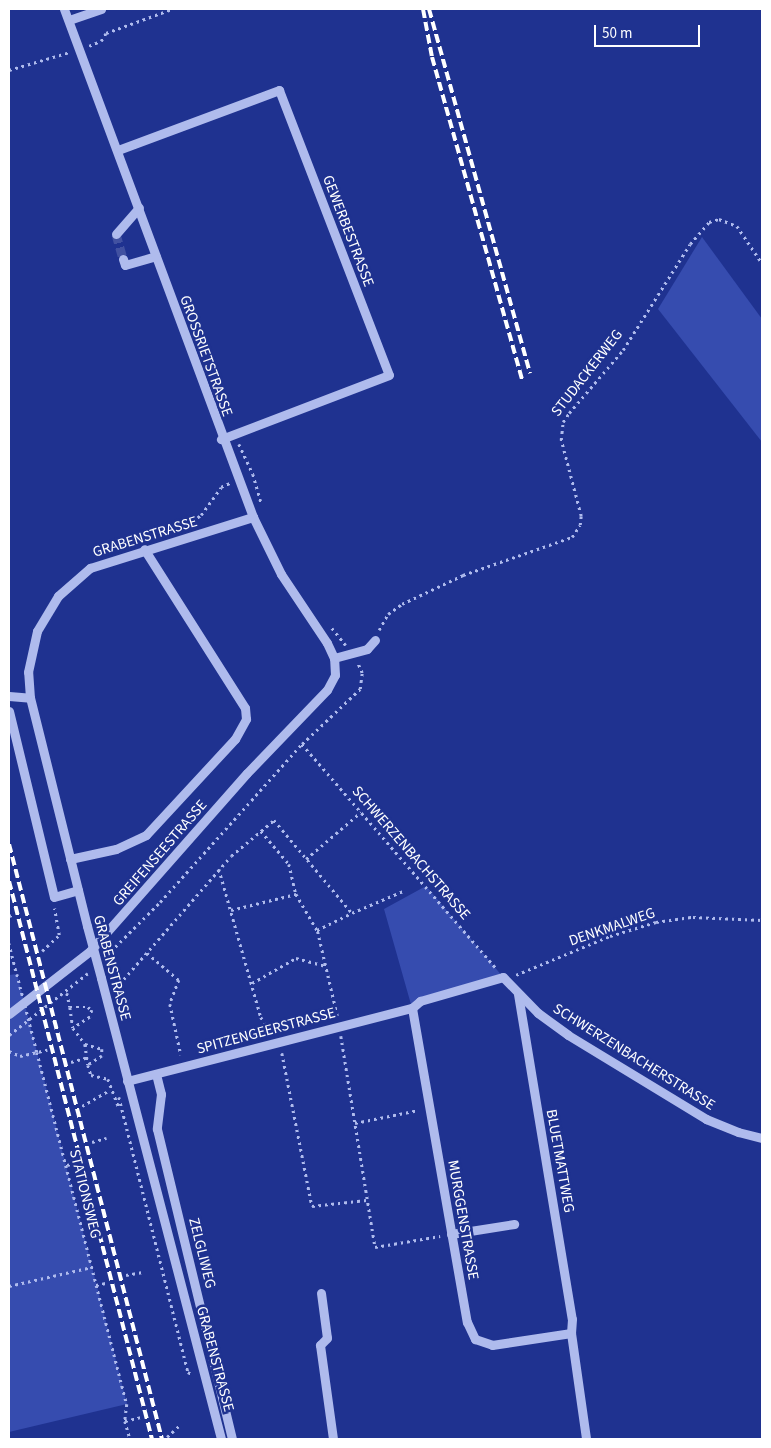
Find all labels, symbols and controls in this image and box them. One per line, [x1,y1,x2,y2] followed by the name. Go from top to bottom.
[596,15,702,47] scale bar
[602,23,632,44] text: 50 m
[318,173,378,289] street label: GEWERBESTRASSE
[176,293,236,419] street label: GROSSRIETSTRASSE
[548,326,626,420] street label: STUDACKERWEG
[91,513,199,561] street label: GRABENSTRASSE
[348,782,474,924] street label: SCHWERZENBACHSTRASSE
[109,796,211,910] street label: GREIFENSEESTRASSE
[567,904,657,950] street label: DENKMALWEG
[89,913,135,1023] street label: GRABENSTRASSE
[550,1000,718,1114] street label: SCHWERZENBACHERSTRASSE
[195,1004,337,1058] street label: SPITZENGEERSTRASSE
[542,1108,578,1214] street label: BLUETMATTWEG
[65,1148,105,1240] street label: STATIONSWEG
[444,1159,482,1281] street label: MURGGENSTRASSE
[185,1216,219,1290] street label: ZELGLIWEG
[192,1304,238,1414] street label: GRABENSTRASSE

